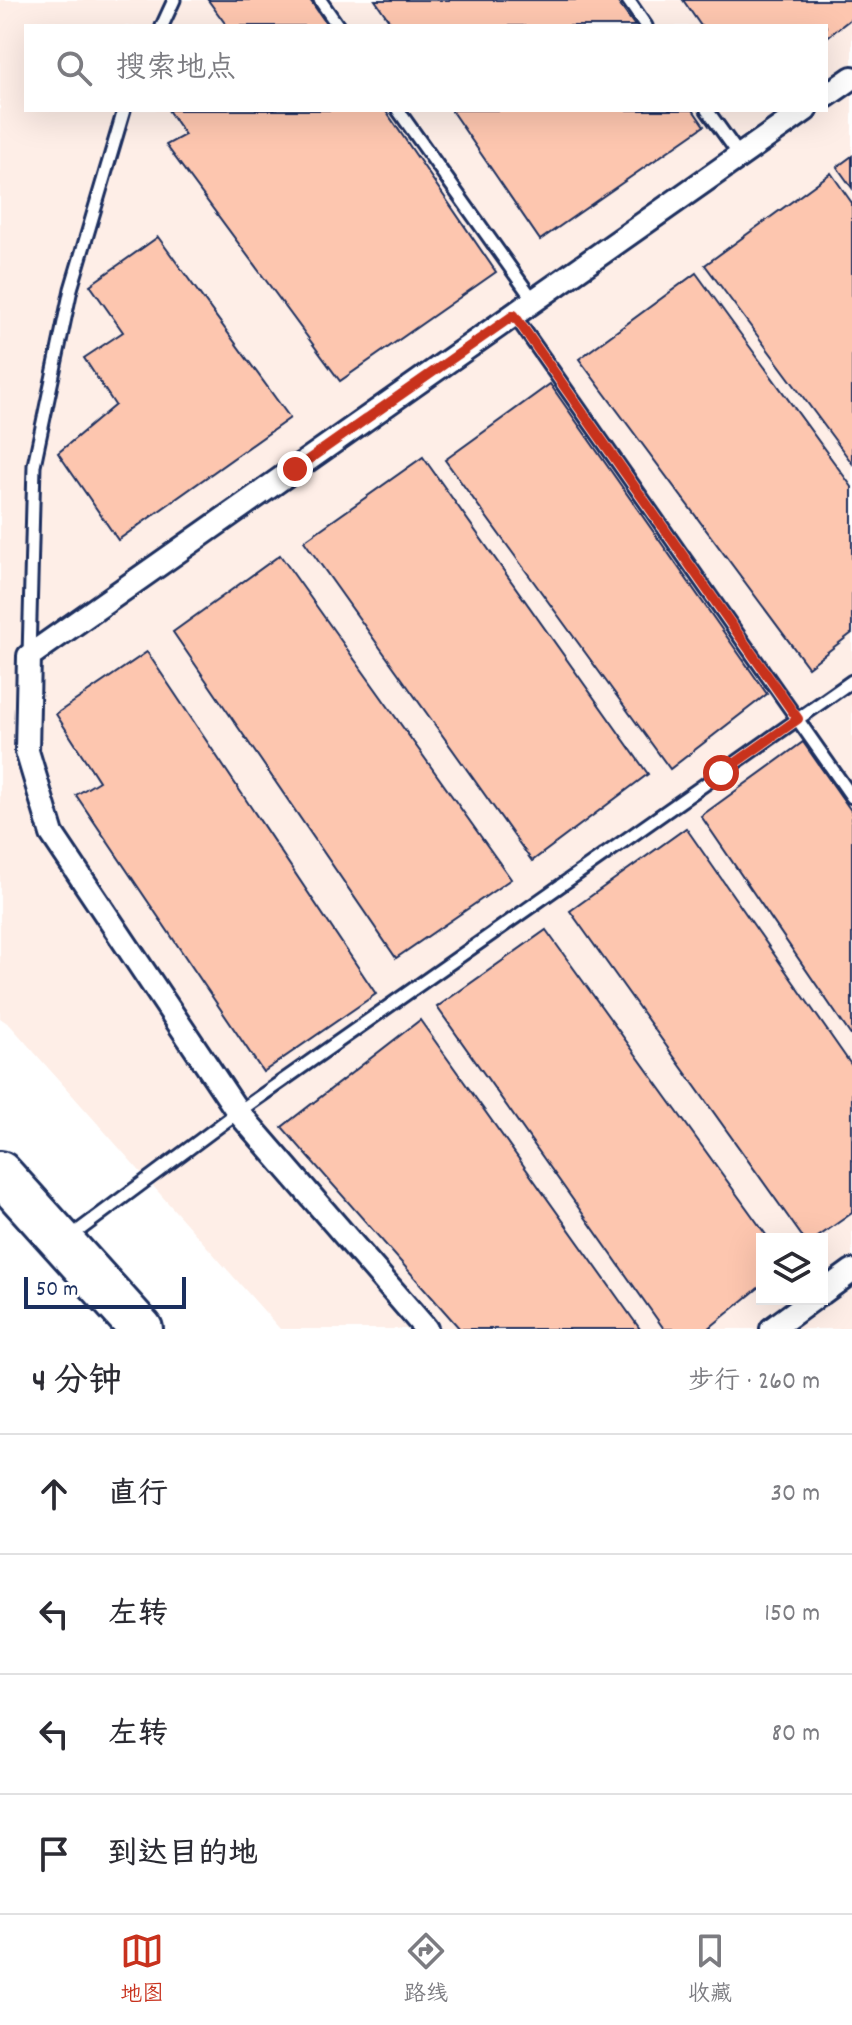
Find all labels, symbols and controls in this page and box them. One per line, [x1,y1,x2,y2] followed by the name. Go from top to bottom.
[24,24,828,112] search box
[52,46,96,90] icon: search
[116,49,236,92] text: 搜索地点
[277,451,313,487] route end
[703,755,739,791] route start
[756,1233,828,1305] map controls
[756,1233,828,1305] button: layers
[24,1273,186,1309] scale bar
[36,1275,78,1306] text: 50 m
[32,1359,122,1408] text: 4 分钟
[688,1364,820,1401] text: 步行 · 260 m
[32,1472,76,1516] icon: ahead
[108,1475,168,1518] text: 直行
[770,1476,820,1513] text: 30 m
[32,1592,76,1636] icon: left
[108,1595,168,1638] text: 左转
[764,1596,820,1633] text: 150 m
[32,1712,76,1756] icon: left
[108,1715,168,1758] text: 左转
[772,1716,820,1753] text: 80 m
[32,1832,76,1876] icon: arrive
[108,1835,258,1878] text: 到达目的地
[120,1929,164,2011] tab: 地图
[404,1929,448,2011] tab: 路线
[688,1929,732,2011] tab: 收藏

